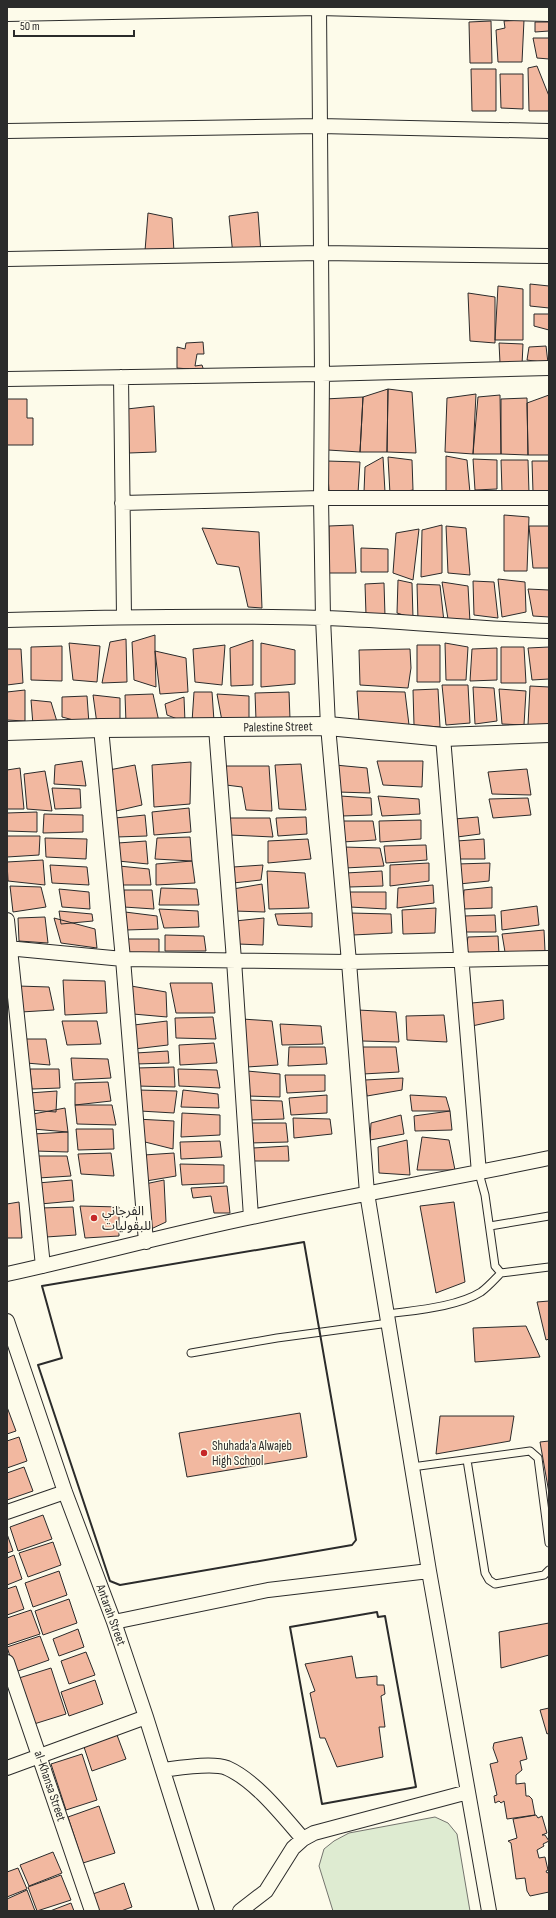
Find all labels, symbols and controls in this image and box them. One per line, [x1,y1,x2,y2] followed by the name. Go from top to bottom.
[14,12,134,38] scale bar
[20,19,40,34] text: 50 m
[243,718,313,736] street label: Palestine Street
[102,1203,151,1234] place label: الفرجاني للبقوليات
[89,1213,99,1223] marker: الفرجاني للبقوليات
[212,1438,292,1469] place label: Shuhada'a Alwajeb High School
[199,1448,209,1458] marker: Shuhada'a Alwajeb High School
[92,1581,129,1648] street label: Antarah Street
[30,1749,70,1823] street label: al-Khansa Street

